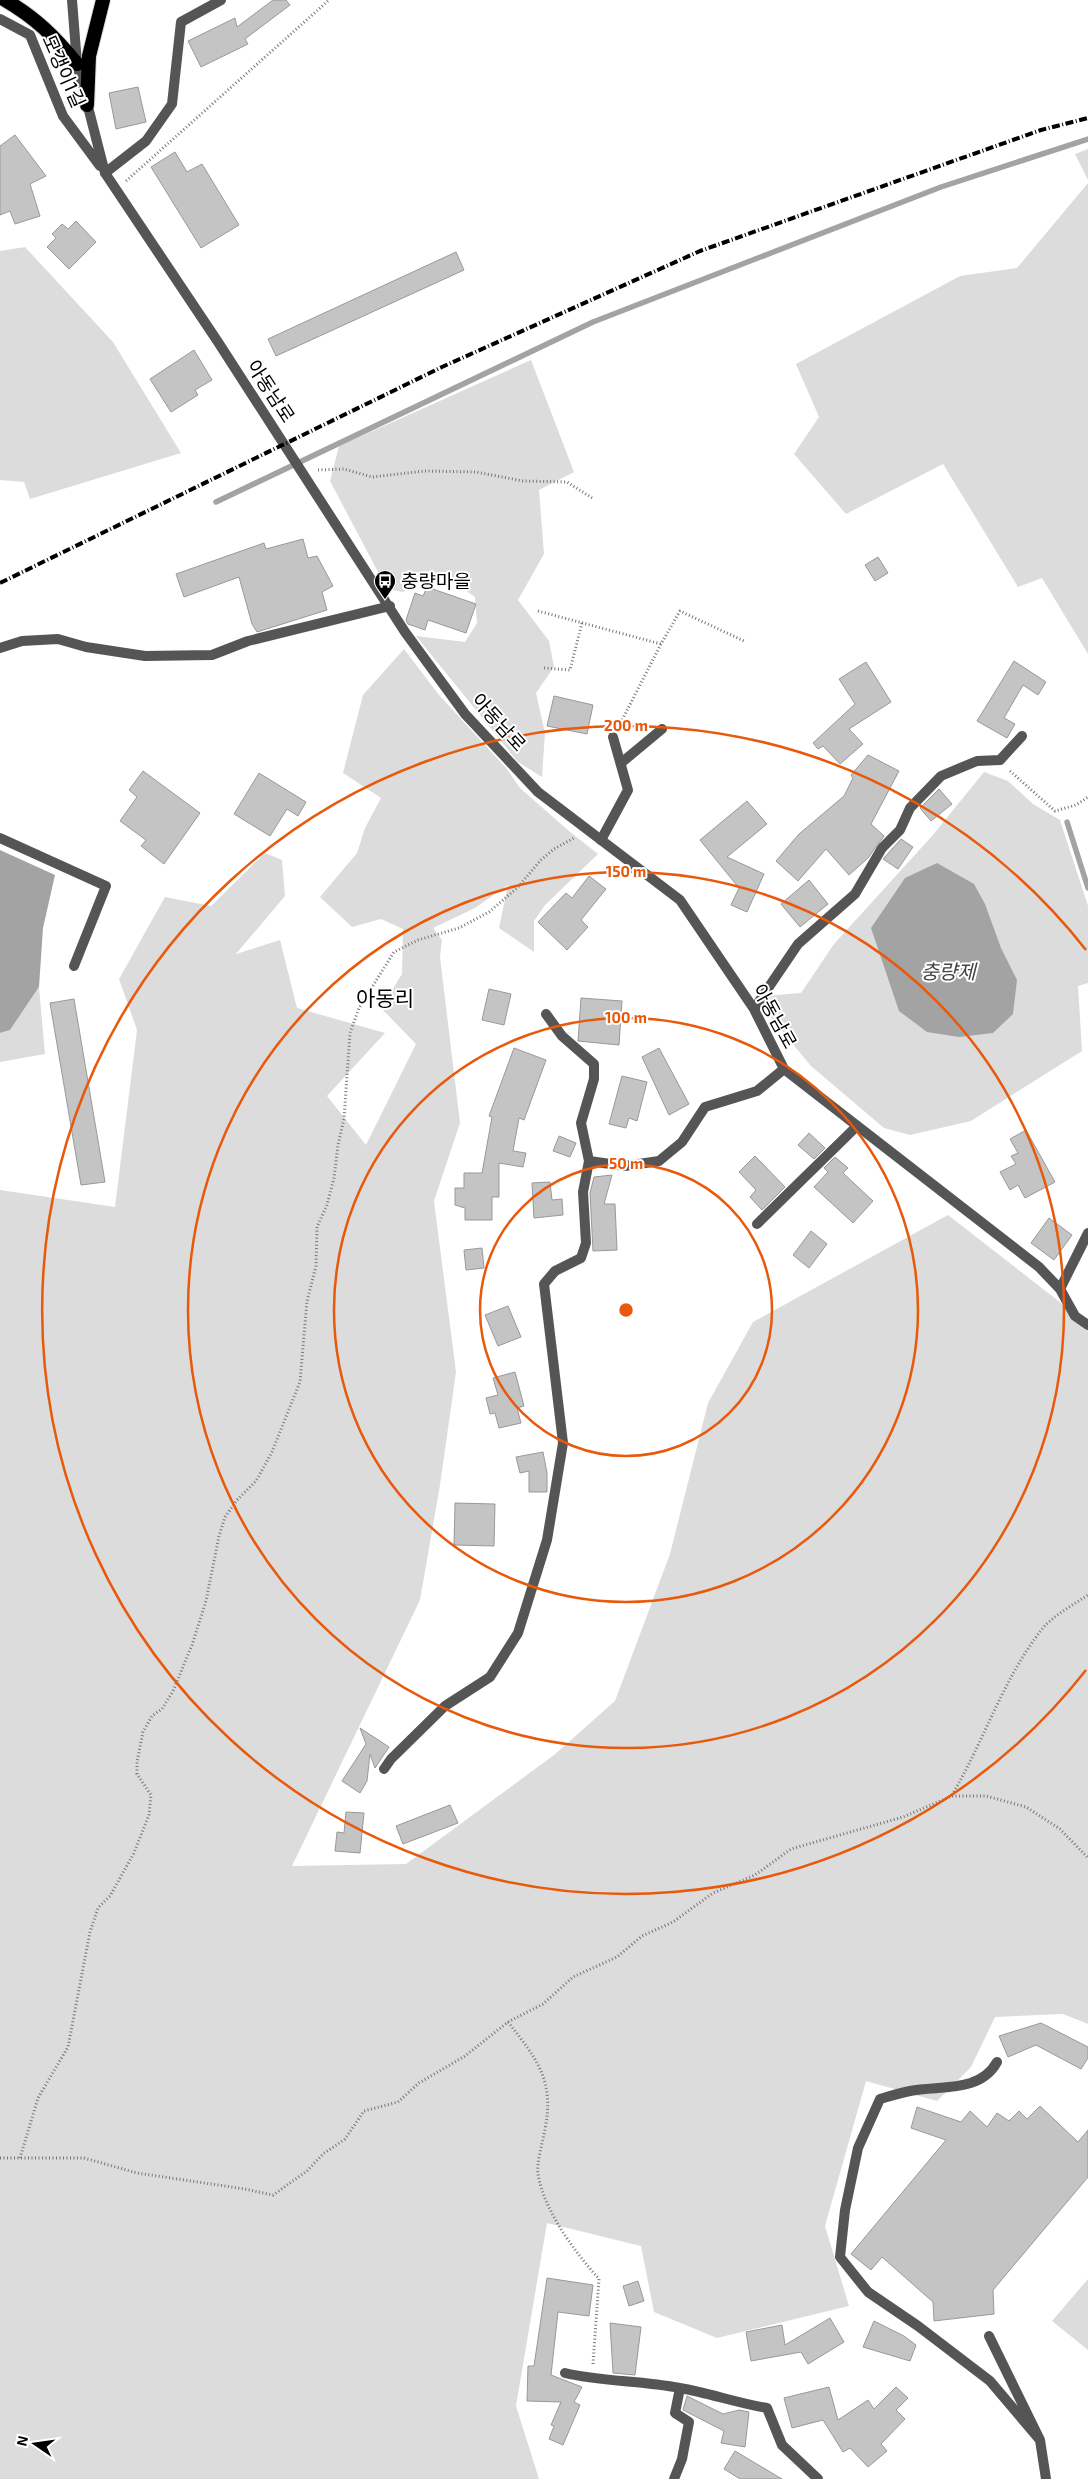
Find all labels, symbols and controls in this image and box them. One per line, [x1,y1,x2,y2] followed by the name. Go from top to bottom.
[38,31,91,111] street label: 모갱이1길
[243,355,300,426] street label: 아동남로
[373,569,397,600] bus stop icon: 충량마을
[401,569,471,592] place label: 충량마을
[467,688,531,755] street label: 아동남로
[604,716,648,734] text: 200 m
[606,862,646,880] text: 150 m
[920,959,978,983] water label: 충량제
[748,980,802,1052] street label: 아동남로
[356,985,414,1010] district label: 아동리
[605,1008,647,1026] text: 100 m
[609,1154,643,1172] text: 50 m
[617,1301,635,1319] centre of rings
[10,2419,60,2469] north arrow
[12,2434,31,2448] text: N

